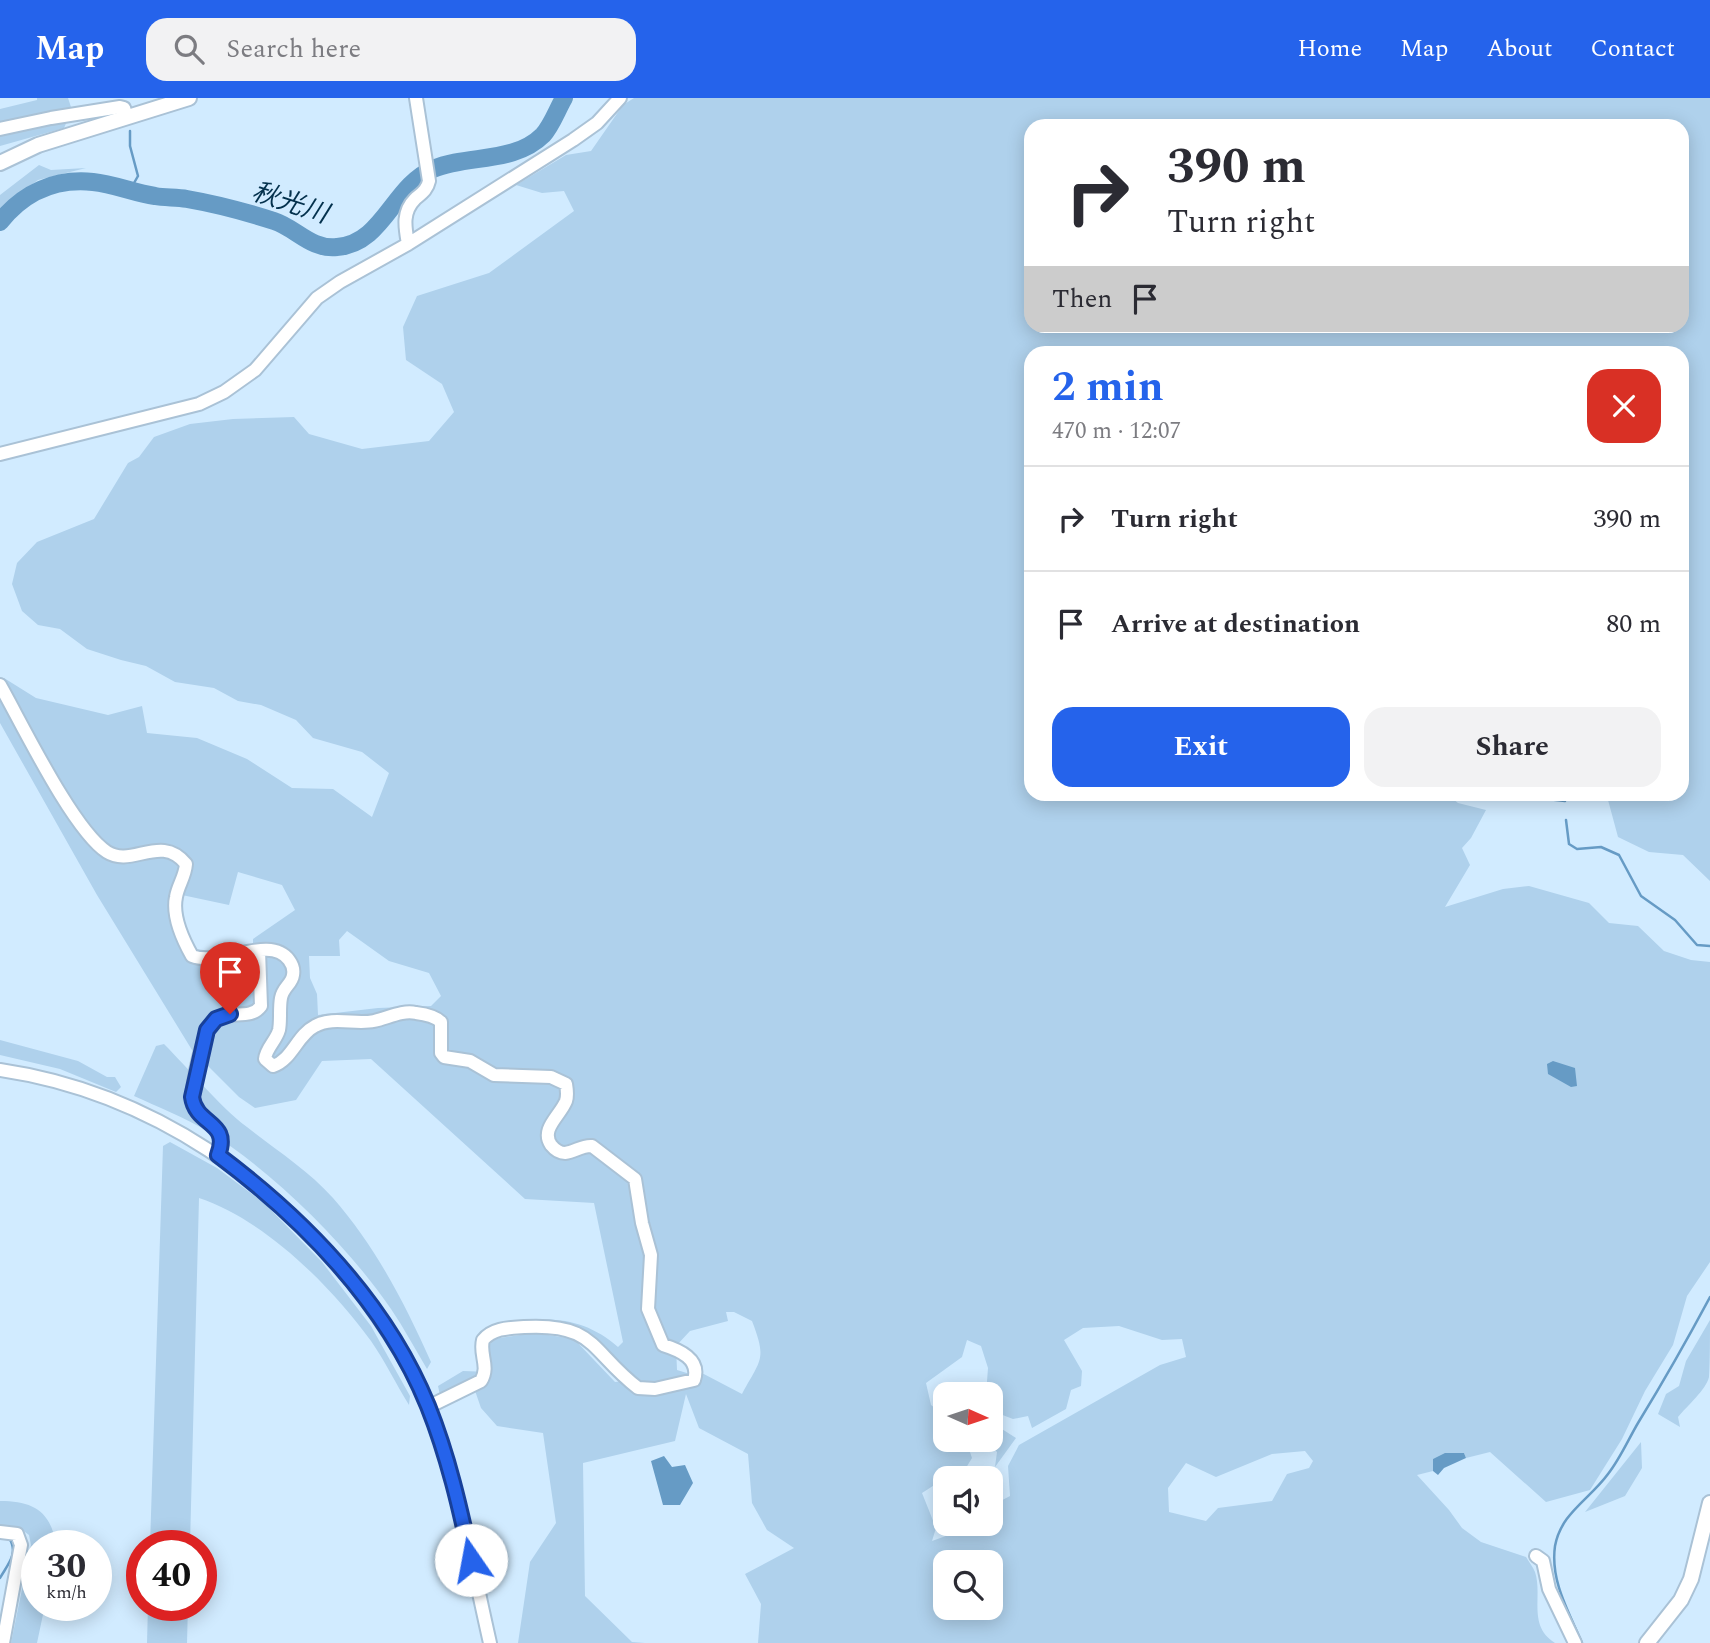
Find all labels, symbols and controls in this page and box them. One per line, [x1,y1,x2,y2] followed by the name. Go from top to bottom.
[146,18,636,81] search box
[35,24,104,74] text: Map
[226,29,361,69] text: Search here
[170,30,208,68] icon: search
[1297,31,1362,67] text: Home
[1400,31,1448,67] text: Map
[1486,31,1552,67] text: About
[1590,31,1675,67] text: Contact
[1167,130,1306,205] text: 390 m
[1052,147,1143,238] icon: right
[247,172,336,235] water label: 秋光川
[1167,198,1315,247] text: Turn right
[1052,279,1112,319] text: Then
[1126,280,1164,318] icon: arrive
[1052,356,1164,419] text: 2 min
[1587,369,1661,443] button: close
[1052,414,1181,449] text: 470 m · 12:07
[1111,499,1238,539] text: Turn right
[1593,499,1661,539] text: 390 m
[1052,500,1090,538] icon: right
[1111,604,1360,644] text: Arrive at destination
[1606,604,1661,644] text: 80 m
[1052,605,1090,643] icon: arrive
[1052,707,1350,787] button: Exit
[1364,707,1661,787] button: Share
[200,942,260,1014] pin
[211,953,249,991] icon: arrive
[933,1382,1003,1452] north arrow
[933,1382,1003,1620] map controls
[933,1466,1003,1536] button: sound
[434,1523,508,1597] position arrow
[126,1530,217,1621] speed limit sign: 40
[47,1540,86,1593] text: 30
[933,1550,1003,1620] button: search
[46,1579,87,1606] text: km/h

